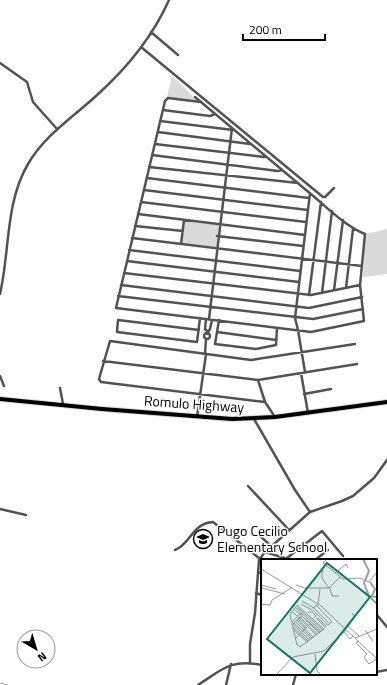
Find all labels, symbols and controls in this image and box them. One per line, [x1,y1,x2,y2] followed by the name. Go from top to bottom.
[243,16,325,42] scale bar
[249,20,282,39] text: 200 m
[143,390,245,417] street label: Romulo Highway
[217,520,327,557] place label: Pugo Cecilio Elementary School
[192,528,214,550] school or university icon: Pugo Cecilio Elementary School
[261,559,377,675] inset map
[16,629,56,669] north arrow
[34,648,50,666] text: N

